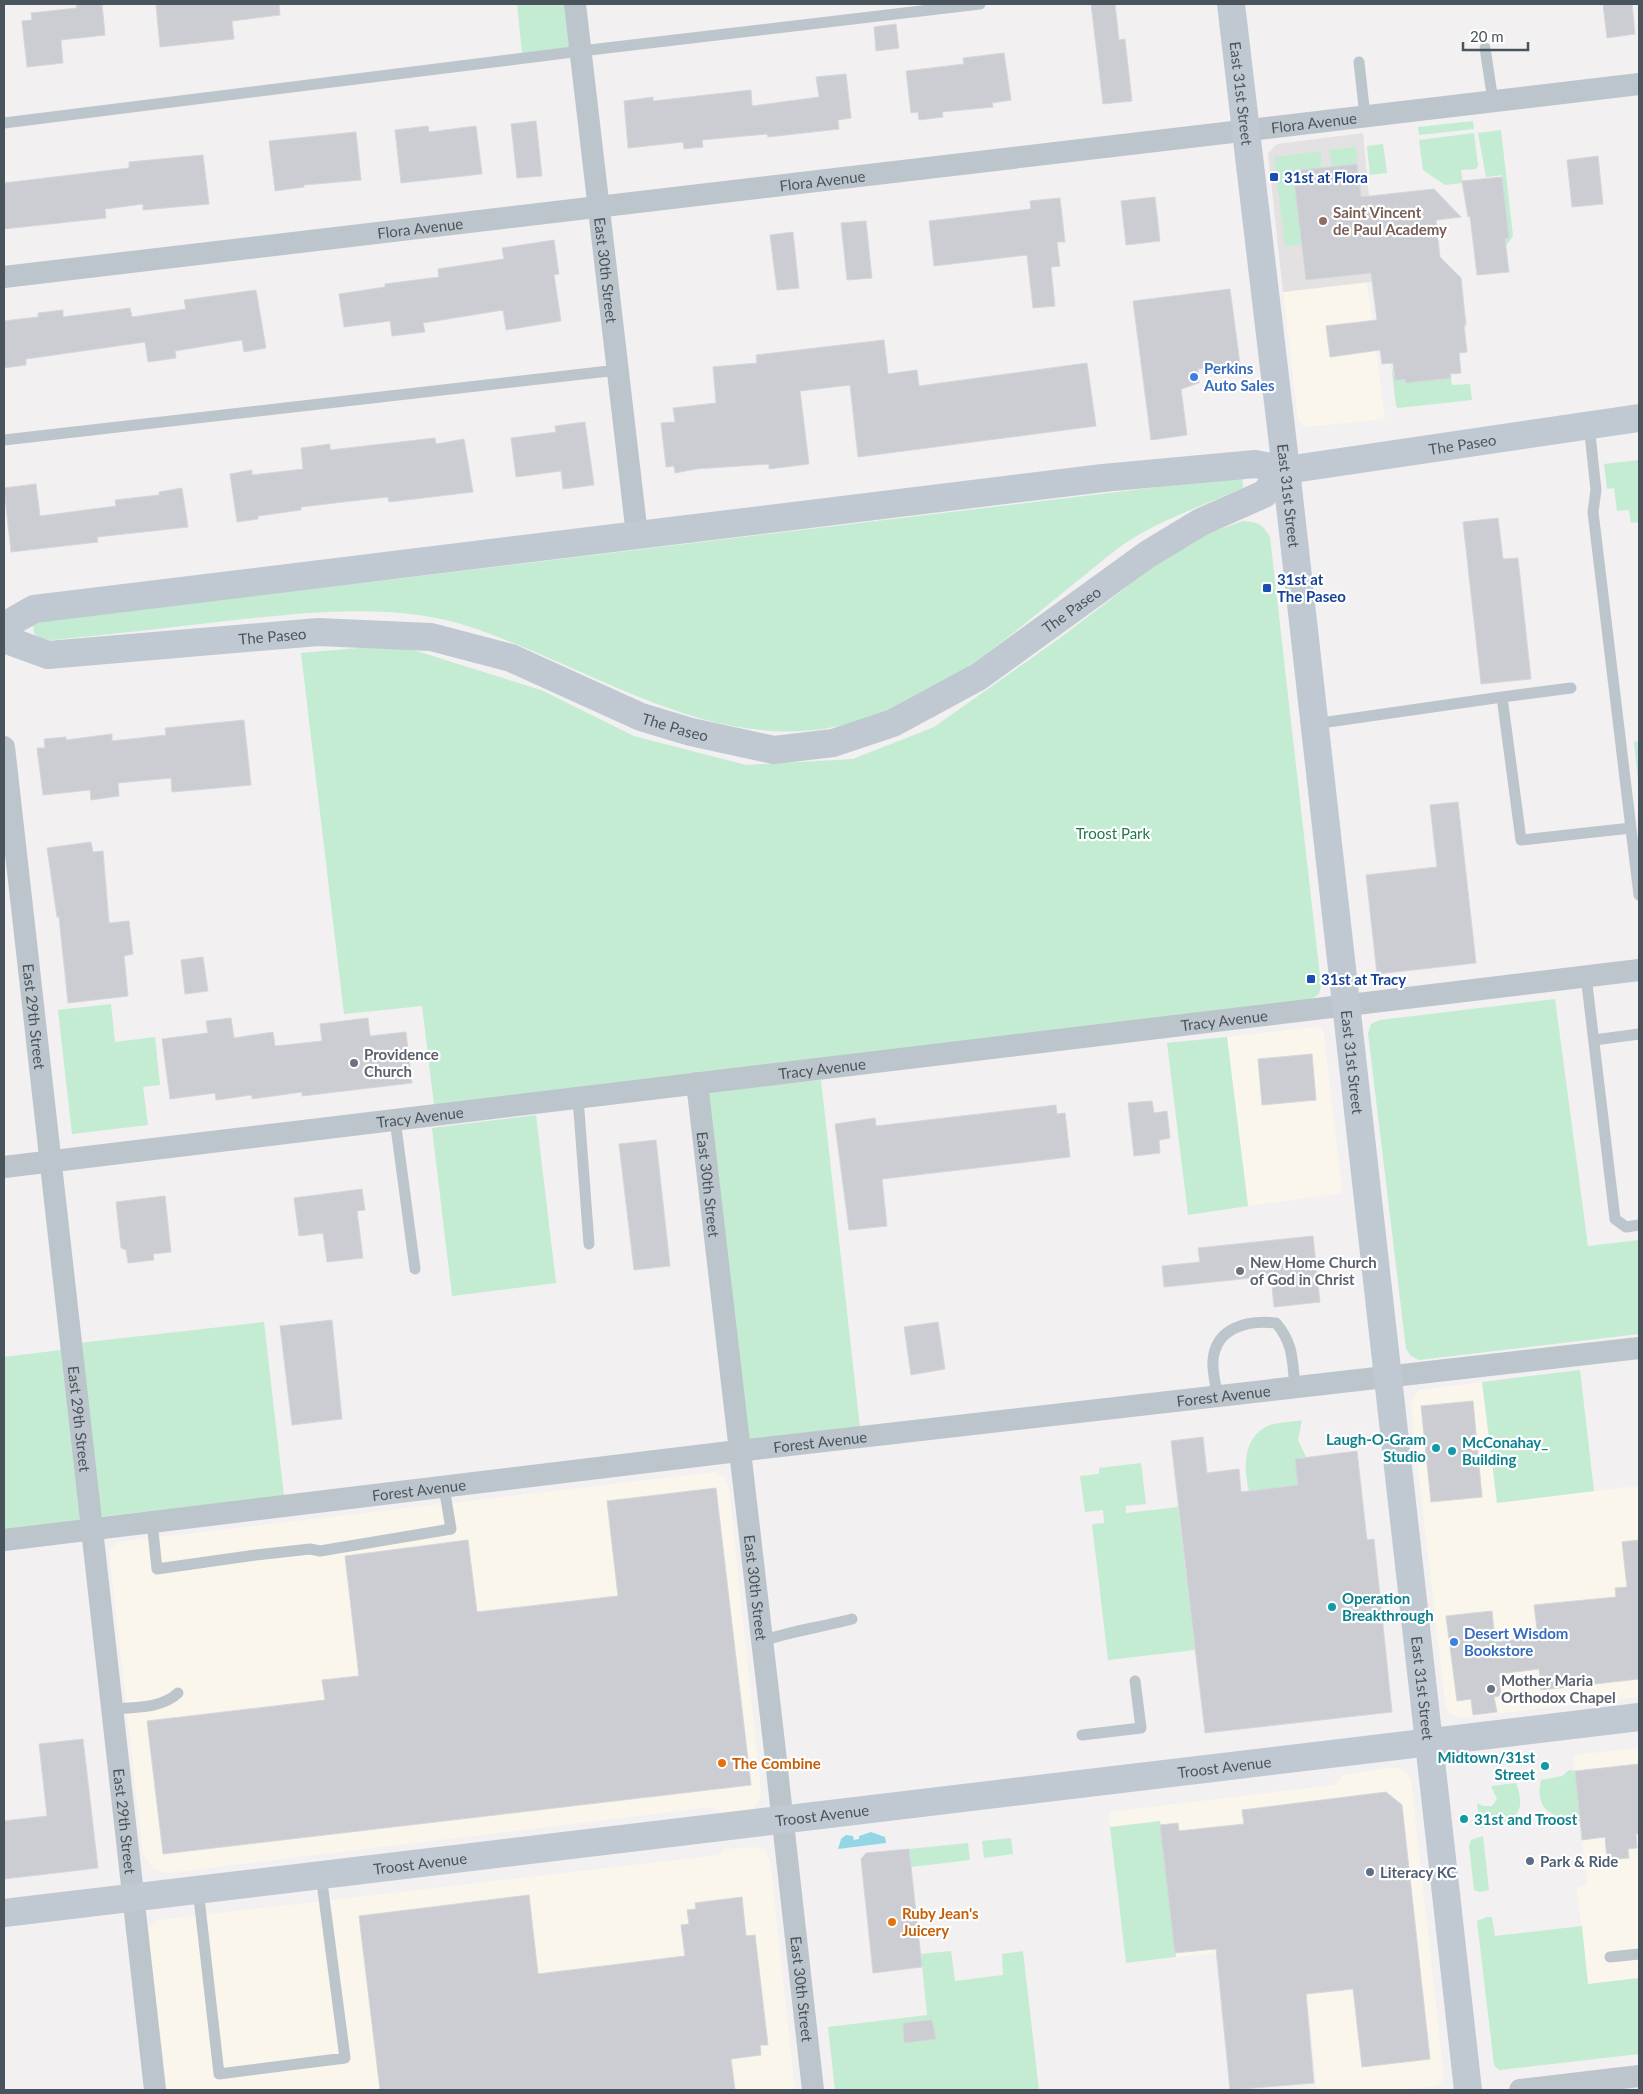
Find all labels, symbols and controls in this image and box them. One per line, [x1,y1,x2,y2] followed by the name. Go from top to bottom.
[1463,20,1528,52] scale bar
[1470,27,1504,45] text: 20 m
[1226,40,1257,147] street label: East 31st Street
[1270,108,1358,136] street label: Flora Avenue
[778,166,866,194] street label: Flora Avenue
[1284,168,1368,186] place label: 31st at Flora
[1268,171,1280,183] marker: 31st at Flora
[1333,203,1447,238] place label: Saint Vincent de Paul Academy
[376,214,464,242] street label: Flora Avenue
[1317,215,1329,227] marker: Saint Vincent de Paul Academy
[591,216,621,325] street label: East 30th Street
[1203,359,1275,394] place label: Perkins Auto Sales
[1188,371,1200,383] marker: Perkins Auto Sales
[1427,430,1497,458] street label: The Paseo
[1274,443,1304,549] street label: East 31st Street
[1277,570,1346,605] place label: 31st at The Paseo
[1038,582,1104,637] street label: The Paseo
[1261,582,1273,594] marker: 31st at The Paseo
[238,624,307,648] street label: The Paseo
[640,709,710,744] street label: The Paseo
[1076,824,1151,842] park label: Troost Park
[19,962,49,1071] street label: East 29th Street
[1321,970,1406,988] place label: 31st at Tracy
[1305,973,1317,985] marker: 31st at Tracy
[1180,1006,1269,1034] street label: Tracy Avenue
[1338,1009,1367,1116] street label: East 31st Street
[364,1045,439,1080] place label: Providence Church
[778,1054,867,1083] street label: Tracy Avenue
[348,1057,360,1069] marker: Providence Church
[375,1103,465,1131] street label: Tracy Avenue
[694,1131,724,1239] street label: East 30th Street
[1250,1253,1377,1288] place label: New Home Church of God in Christ
[1234,1265,1246,1277] marker: New Home Church of God in Christ
[65,1365,94,1473] street label: East 29th Street
[1176,1381,1271,1410] street label: Forest Avenue
[772,1427,868,1456] street label: Forest Avenue
[1326,1430,1426,1465] place label: Laugh-O-Gram Studio
[1462,1433,1548,1468] place label: McConahay_ Building
[1430,1442,1442,1454] marker: Laugh-O-Gram Studio
[1446,1445,1458,1457] marker: McConahay_ Building
[371,1475,467,1504] street label: Forest Avenue
[741,1534,771,1642] street label: East 30th Street
[1342,1589,1434,1624] place label: Operation Breakthrough
[1326,1601,1338,1613] marker: Operation Breakthrough
[1464,1624,1568,1659] place label: Desert Wisdom Bookstore
[1408,1635,1438,1742] street label: East 31st Street
[1448,1636,1460,1648] marker: Desert Wisdom Bookstore
[1501,1671,1616,1706] place label: Mother Maria Orthodox Chapel
[1485,1683,1497,1695] marker: Mother Maria Orthodox Chapel
[1438,1748,1535,1783] place label: Midtown/31st Street
[1176,1752,1272,1781] street label: Troost Avenue
[732,1754,821,1772] place label: The Combine
[716,1757,728,1769] marker: The Combine
[1539,1760,1551,1772] marker: Midtown/31st Street
[110,1767,140,1876] street label: East 29th Street
[774,1800,870,1829] street label: Troost Avenue
[1474,1810,1578,1828] place label: 31st and Troost
[1458,1813,1470,1825] marker: 31st and Troost
[372,1849,468,1878] street label: Troost Avenue
[1540,1852,1618,1870] place label: Park & Ride
[1524,1855,1536,1867] marker: Park & Ride
[1380,1863,1456,1881] place label: Literacy KC
[1364,1866,1376,1878] marker: Literacy KC
[902,1904,979,1939] place label: Ruby Jean's Juicery
[886,1916,898,1928] marker: Ruby Jean's Juicery
[787,1935,817,2043] street label: East 30th Street

